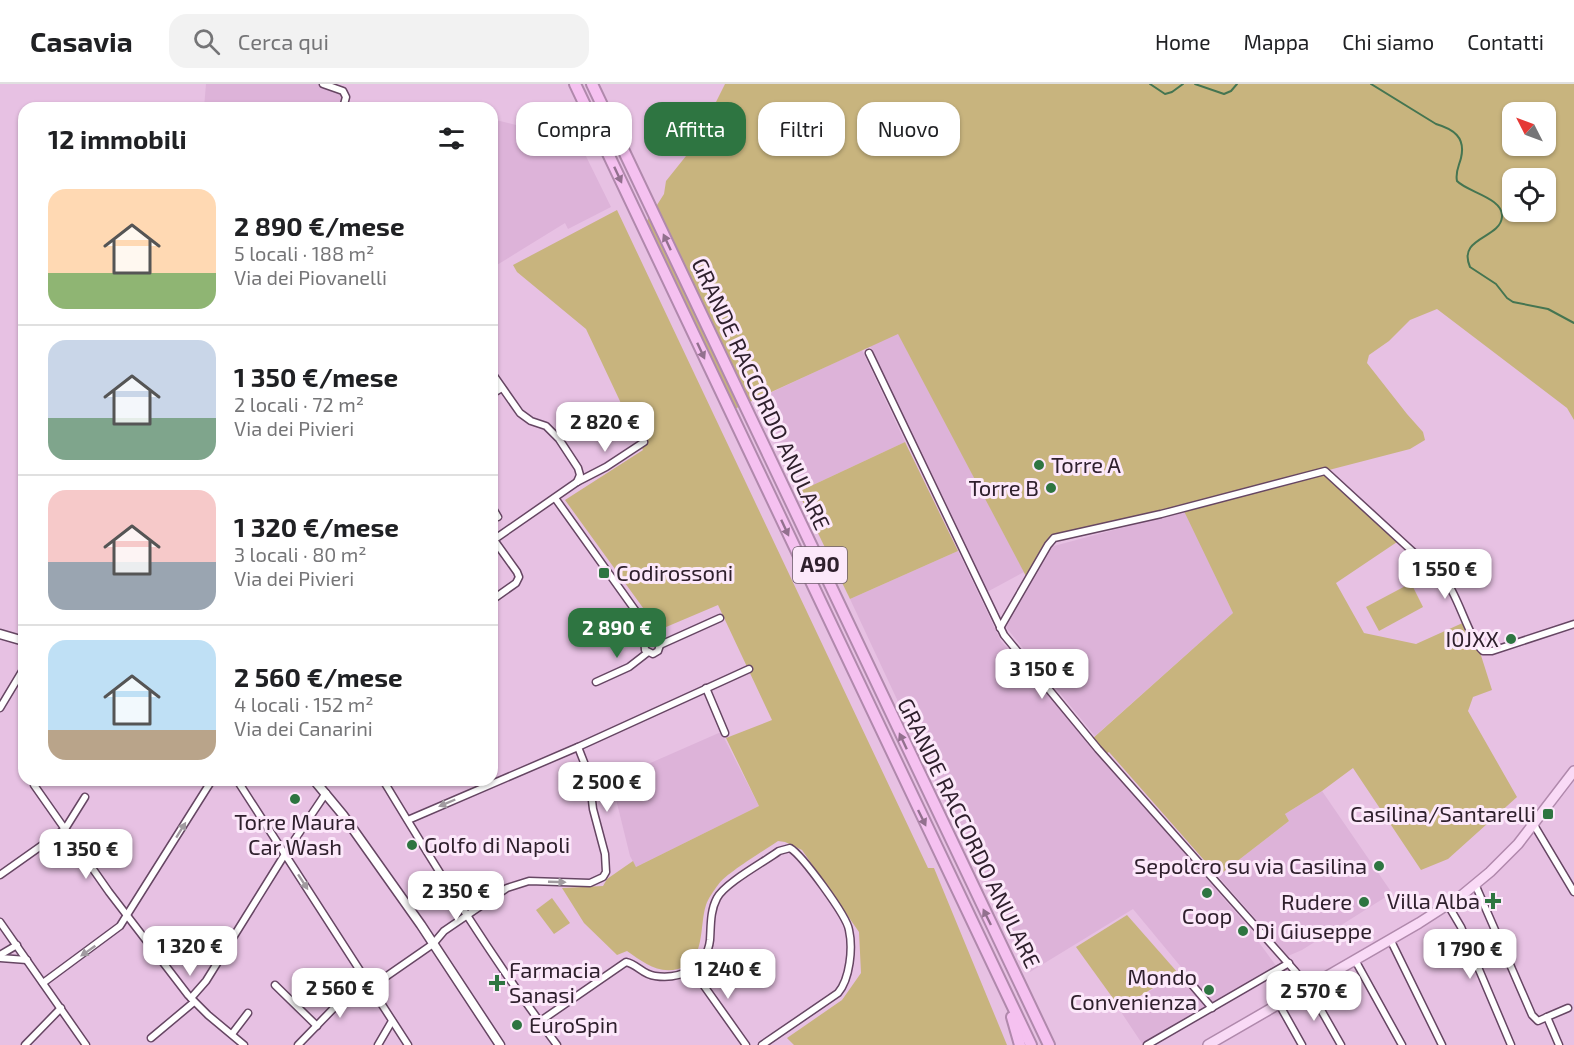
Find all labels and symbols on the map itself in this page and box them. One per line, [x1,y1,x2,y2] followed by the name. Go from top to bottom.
[1502,102,1556,156] north arrow
[614,166,623,183] one-way arrow
[663,233,672,250] one-way arrow
[687,254,836,534] street label: GRANDE RACCORDO ANULARE
[697,343,706,360] one-way arrow
[550,402,660,453] pin: 2 820 €
[1051,451,1121,477] place label: Torre A
[1032,458,1046,472] marker: Torre A
[968,474,1039,500] place label: Torre B
[1044,481,1058,495] marker: Torre B
[780,519,789,536] one-way arrow
[793,547,847,583] road number: A90
[1390,549,1500,600] pin: 1 550 €
[616,559,733,585] place label: Codirossoni
[597,566,611,580] marker: Codirossoni
[562,608,672,659] pin: 2 890 €
[1446,625,1499,651] place label: I0JXX
[1504,632,1518,646] marker: I0JXX
[987,649,1097,700] pin: 3 150 €
[893,693,1047,972] street label: GRANDE RACCORDO ANULARE
[899,732,908,749] one-way arrow
[552,762,662,813] pin: 2 500 €
[288,792,302,806] marker: Torre Maura Car Wash
[438,798,456,808] one-way arrow
[1350,800,1536,826] place label: Casilina/Santarelli
[1541,807,1555,821] marker: Casilina/Santarelli
[234,808,356,859] place label: Torre Maura Car Wash
[918,809,927,826] one-way arrow
[175,822,186,838] one-way arrow
[31,829,141,880] pin: 1 350 €
[424,831,570,857] place label: Golfo di Napoli
[405,838,419,852] marker: Golfo di Napoli
[1134,852,1367,878] place label: Sepolcro su via Casilina
[1372,859,1386,873] marker: Sepolcro su via Casilina
[401,871,511,922] pin: 2 350 €
[297,874,308,890] one-way arrow
[548,877,567,887] one-way arrow
[1200,886,1214,900] marker: Coop
[1387,887,1480,913] place label: Villa Alba
[1281,888,1352,914] place label: Rudere
[1484,892,1502,910] marker: Villa Alba
[1357,895,1371,909] marker: Rudere
[1182,902,1232,928] place label: Coop
[983,908,992,925] one-way arrow
[1255,917,1372,943] place label: Di Giuseppe
[1236,924,1250,938] marker: Di Giuseppe
[135,926,245,977] pin: 1 320 €
[1415,929,1525,980] pin: 1 790 €
[80,945,95,957] one-way arrow
[673,949,783,1000] pin: 1 240 €
[509,956,601,1007] place label: Farmacia Sanasi
[1070,963,1197,1014] place label: Mondo Convenienza
[285,968,395,1019] pin: 2 560 €
[1259,971,1369,1022] pin: 2 570 €
[490,976,504,990] marker: Farmacia Sanasi
[1202,983,1216,997] marker: Mondo Convenienza
[529,1011,618,1037] place label: EuroSpin
[510,1018,524,1032] marker: EuroSpin

